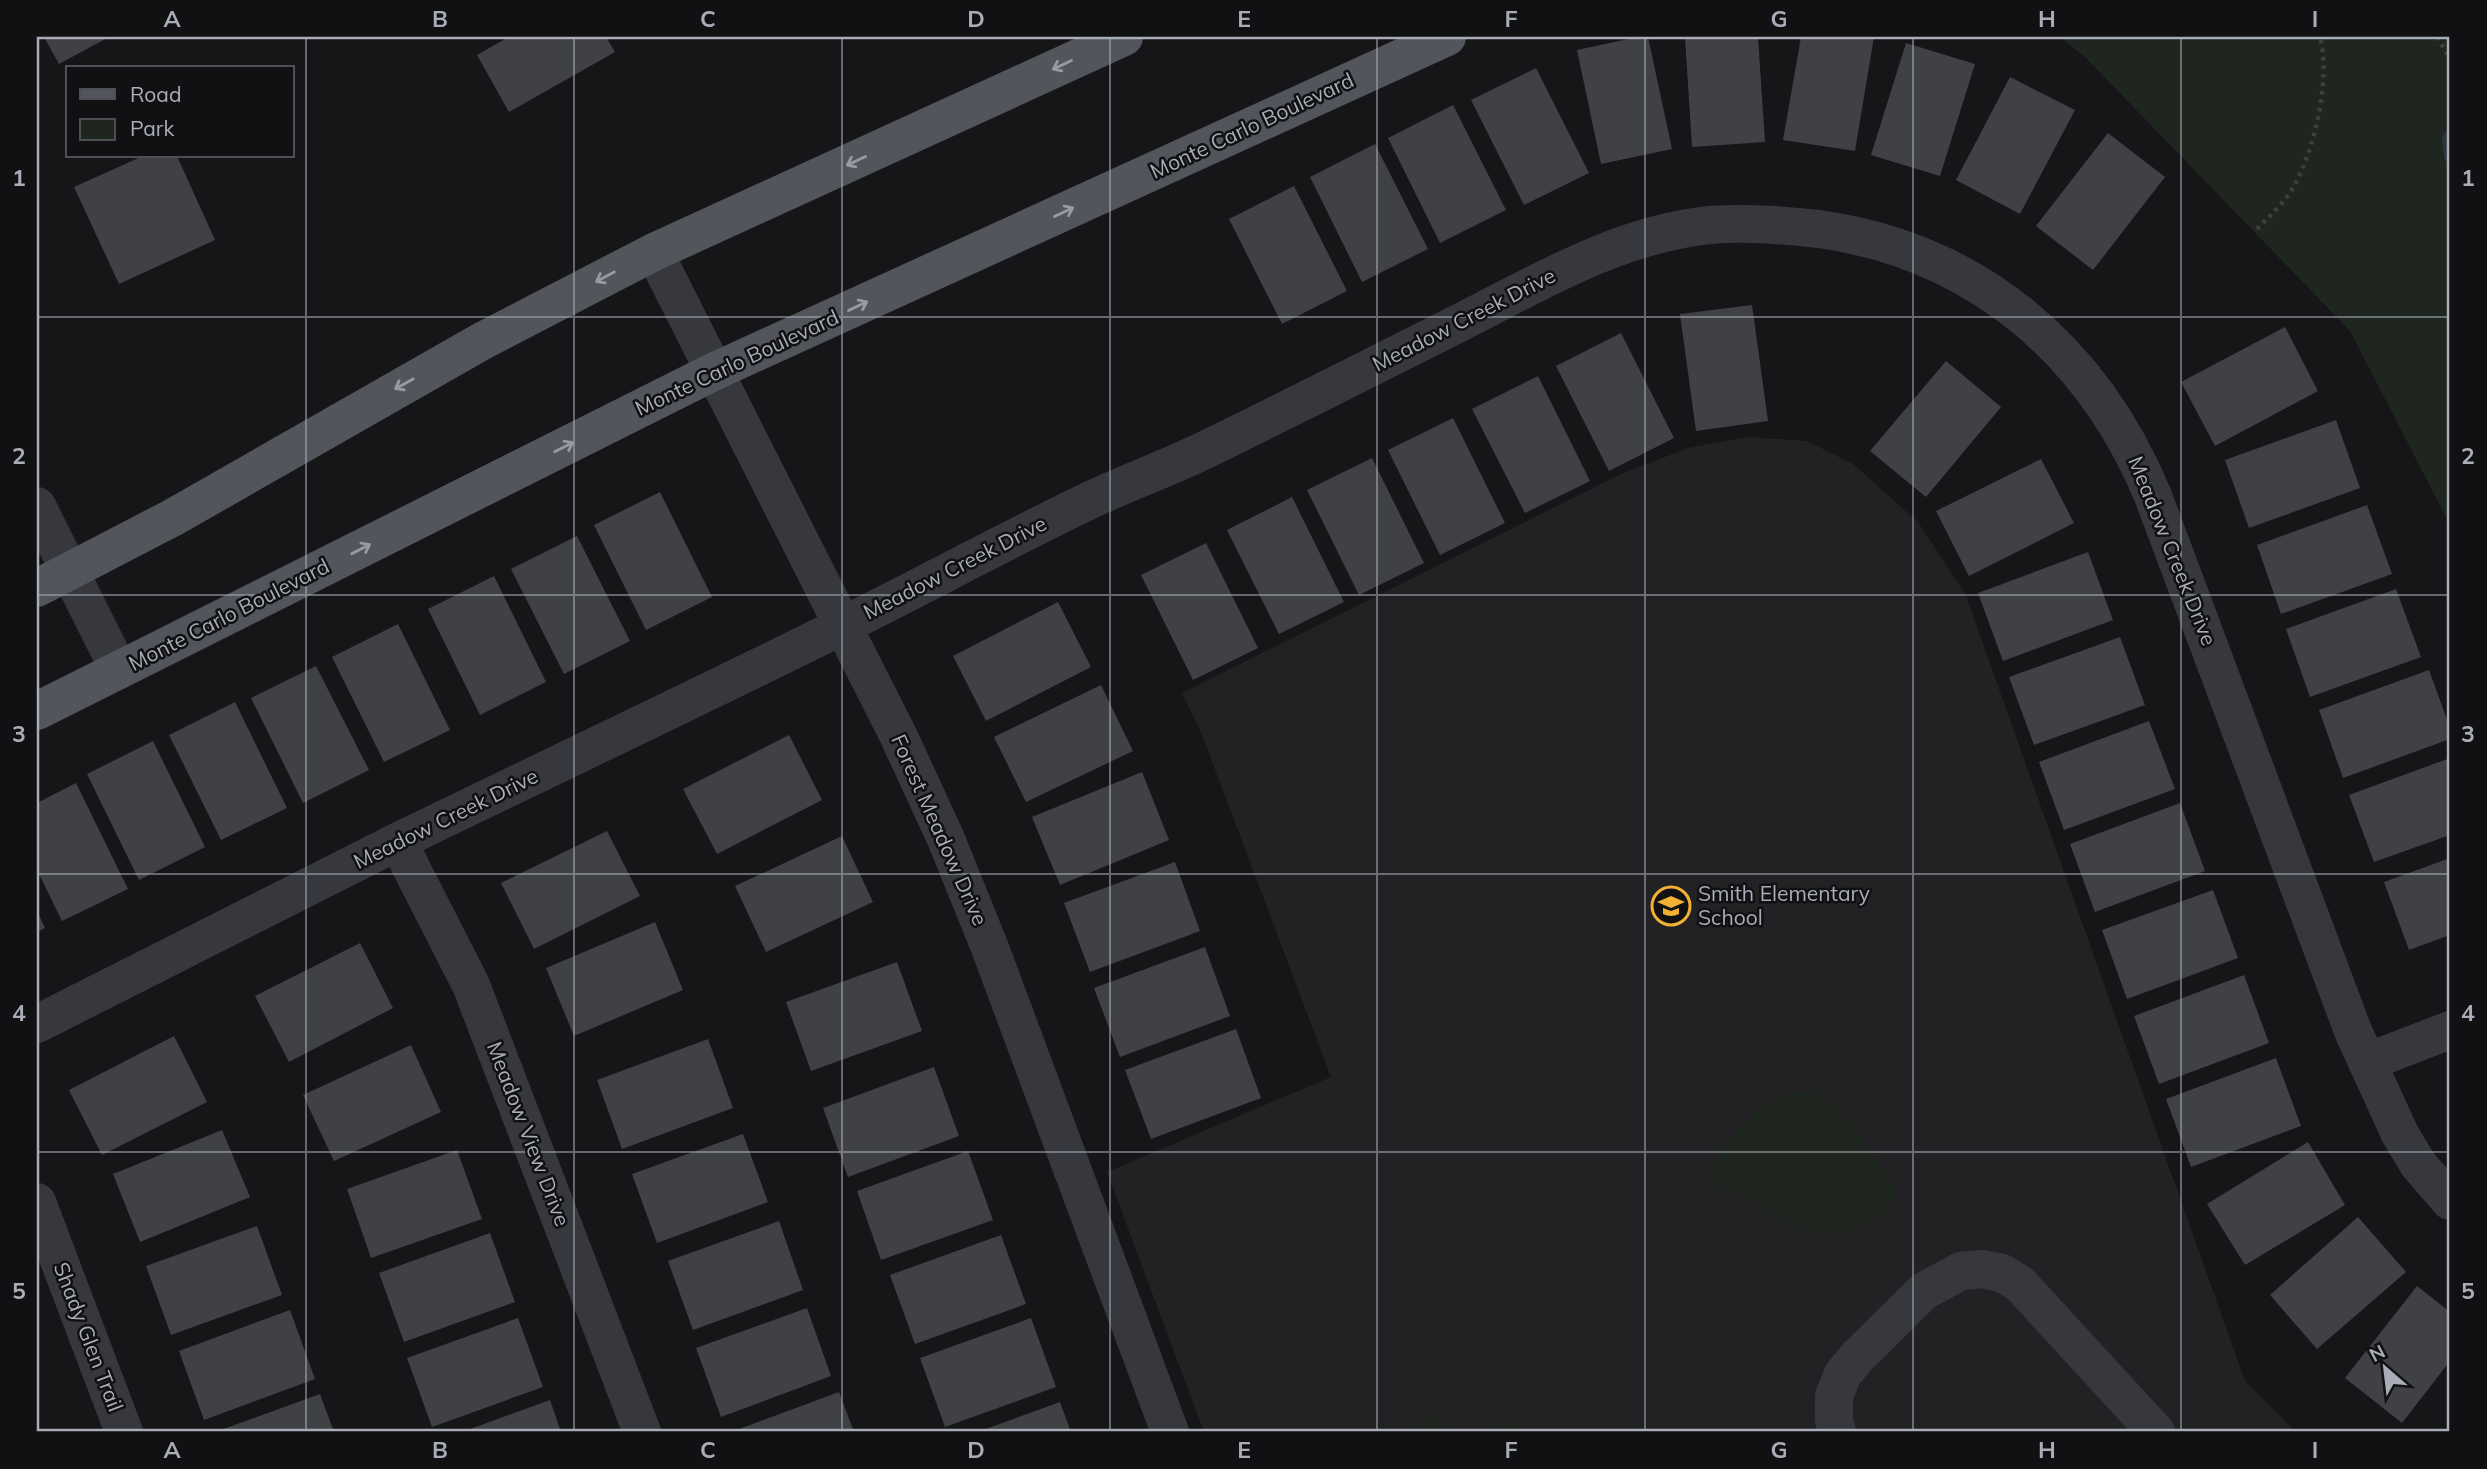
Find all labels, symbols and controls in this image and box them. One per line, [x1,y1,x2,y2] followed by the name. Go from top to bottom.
[163,4,181,33] text: A
[432,4,448,33] text: B
[700,4,716,33] text: C
[967,4,985,33] text: D
[1237,4,1251,33] text: E
[1504,4,1518,33] text: F
[1770,4,1788,33] text: G
[2038,4,2056,33] text: H
[2312,4,2318,33] text: I
[1052,59,1074,72] one-way arrow
[66,66,294,158] legend
[1146,67,1357,184] street label: Monte Carlo Boulevard
[130,81,181,107] text: Road
[130,115,174,141] text: Park
[846,154,867,168] one-way arrow
[12,163,26,192] text: 1
[2461,163,2475,192] text: 1
[1053,205,1075,218] one-way arrow
[1368,262,1559,377] street label: Meadow Creek Drive
[595,271,616,284] one-way arrow
[846,299,868,312] one-way arrow
[631,304,842,421] street label: Monte Carlo Boulevard
[395,377,415,391] one-way arrow
[553,440,574,453] one-way arrow
[12,441,26,470] text: 2
[2461,441,2475,470] text: 2
[2123,452,2223,649] street label: Meadow Creek Drive
[859,510,1050,625] street label: Meadow Creek Drive
[350,541,371,555] one-way arrow
[124,552,333,676] street label: Monte Carlo Boulevard
[12,719,26,748] text: 3
[2461,719,2475,748] text: 3
[886,730,994,929] street label: Forest Meadow Drive
[349,762,542,874] street label: Meadow Creek Drive
[1698,880,1870,930] place label: Smith Elementary School
[1650,885,1692,927] school or university icon: Smith Elementary School
[12,998,26,1027] text: 4
[2461,998,2475,1027] text: 4
[482,1038,576,1230] street label: Meadow View Drive
[48,1258,129,1415] street label: Shady Glen Trail
[12,1276,26,1305] text: 5
[2461,1276,2475,1305] text: 5
[2350,1332,2420,1402] north arrow
[2365,1339,2389,1367] text: N
[163,1435,181,1464] text: A
[432,1435,448,1464] text: B
[700,1435,716,1464] text: C
[967,1435,985,1464] text: D
[1237,1435,1251,1464] text: E
[1504,1435,1518,1464] text: F
[1770,1435,1788,1464] text: G
[2038,1435,2056,1464] text: H
[2312,1435,2318,1464] text: I

